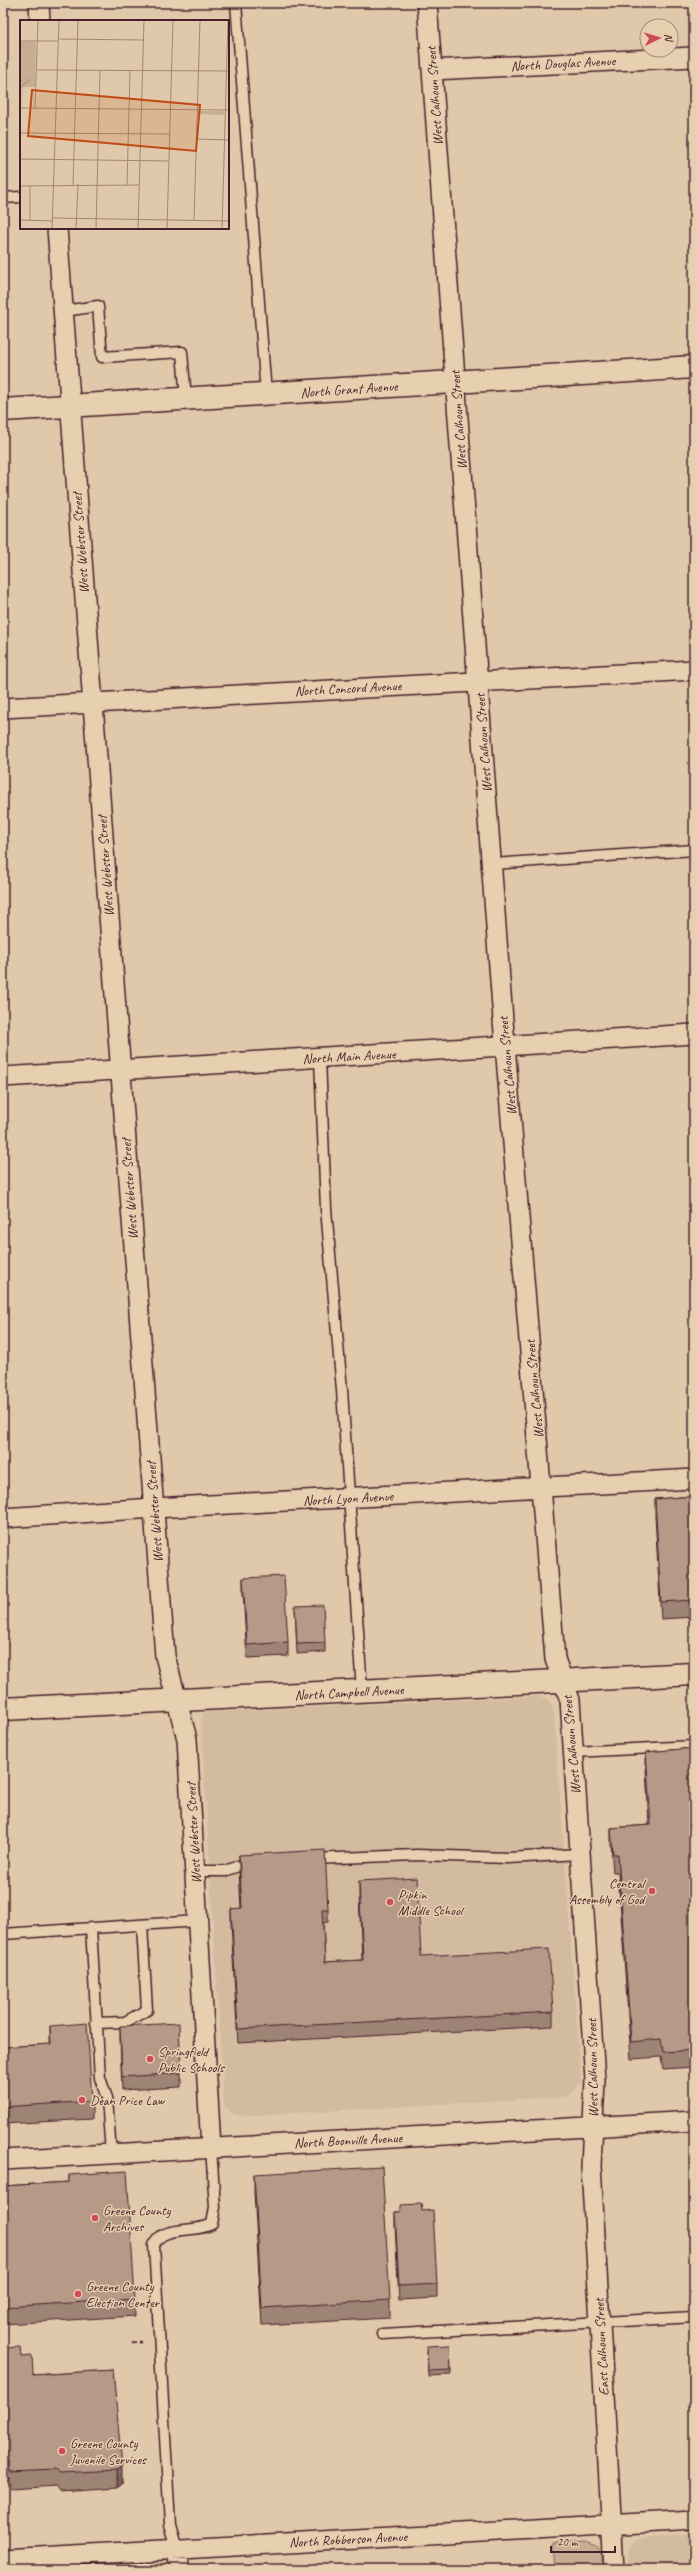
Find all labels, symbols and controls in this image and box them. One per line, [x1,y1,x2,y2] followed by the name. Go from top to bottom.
[639,18,679,58] north arrow
[20,20,229,229] inset map
[662,33,676,43] text: N
[422,45,446,146] street label: West Calhoun Street
[510,52,617,75] street label: North Douglas Avenue
[446,369,470,470] street label: West Calhoun Street
[300,378,400,401] street label: North Grant Avenue
[68,490,93,594] street label: West Webster Street
[294,677,403,700] street label: North Concord Avenue
[471,692,495,793] street label: West Calhoun Street
[93,813,118,917] street label: West Webster Street
[495,1015,520,1116] street label: West Calhoun Street
[302,1046,397,1067] street label: North Main Avenue
[117,1136,142,1240] street label: West Webster Street
[522,1338,547,1439] street label: West Calhoun Street
[142,1459,167,1563] street label: West Webster Street
[302,1488,395,1509] street label: North Lyon Avenue
[294,1681,405,1704] street label: North Campbell Avenue
[559,1694,584,1795] street label: West Calhoun Street
[182,1780,205,1884] street label: West Webster Street
[569,1875,647,1908] place label: Central Assembly of God
[398,1886,465,1919] place label: Pipkin Middle School
[647,1886,657,1896] marker: Central Assembly of God
[385,1897,395,1907] marker: Pipkin Middle School
[583,2017,602,2118] street label: West Calhoun Street
[158,2043,225,2076] place label: Springfield Public Schools
[145,2054,155,2064] marker: Springfield Public Schools
[90,2092,166,2109] place label: Dean Price Law
[77,2095,87,2105] marker: Dean Price Law
[294,2129,404,2152] street label: North Boonville Avenue
[103,2202,172,2235] place label: Greene County Archives
[90,2213,100,2223] marker: Greene County Archives
[86,2278,161,2311] place label: Greene County Election Center
[73,2289,83,2299] marker: Greene County Election Center
[590,2297,613,2396] street label: East Calhoun Street
[69,2435,147,2468] place label: Greene County Juvenile Services
[57,2446,67,2456] marker: Greene County Juvenile Services
[289,2528,409,2551] street label: North Robberson Avenue
[551,2528,615,2554] scale bar
[557,2534,579,2550] text: 20 m

